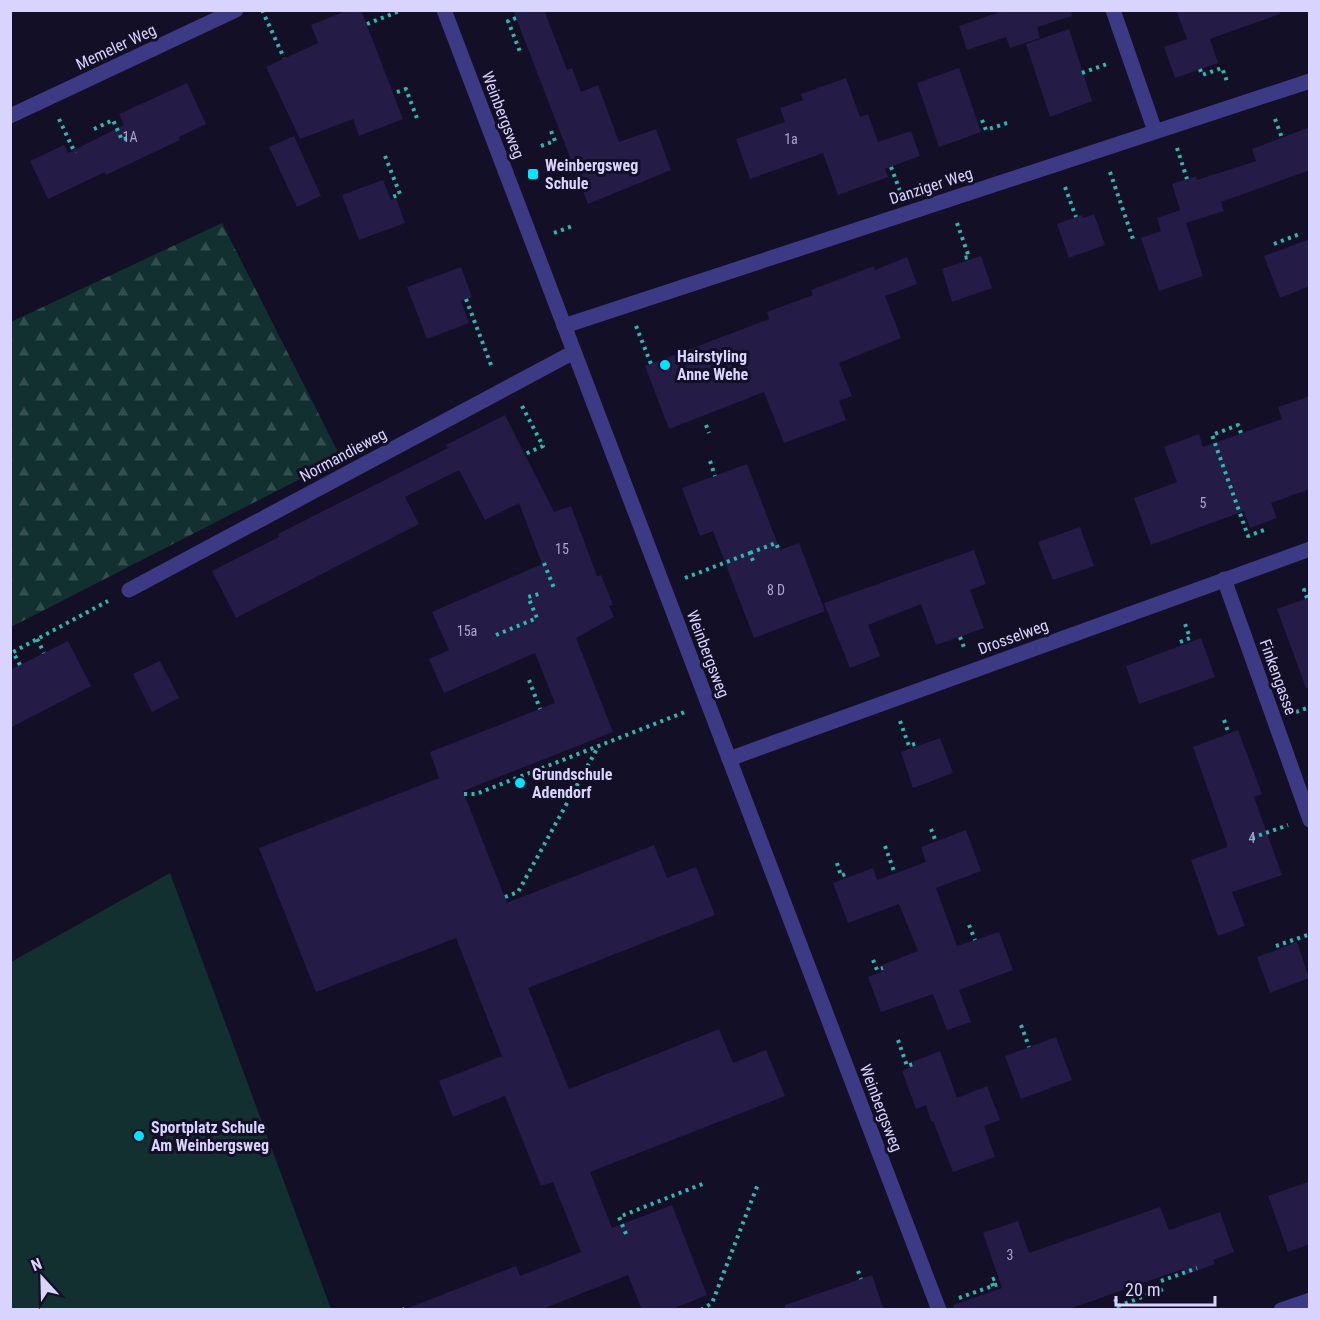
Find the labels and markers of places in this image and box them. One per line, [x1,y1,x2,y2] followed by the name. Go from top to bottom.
[545,156,638,193] place label: Weinbergsweg Schule
[526,167,540,181] marker: Weinbergsweg Schule
[677,347,749,384] place label: Hairstyling Anne Wehe
[658,358,672,372] marker: Hairstyling Anne Wehe
[532,765,613,802] place label: Grundschule Adendorf
[513,776,527,790] marker: Grundschule Adendorf
[151,1118,269,1155] place label: Sportplatz Schule Am Weinbergsweg
[132,1129,146,1143] marker: Sportplatz Schule Am Weinbergsweg

